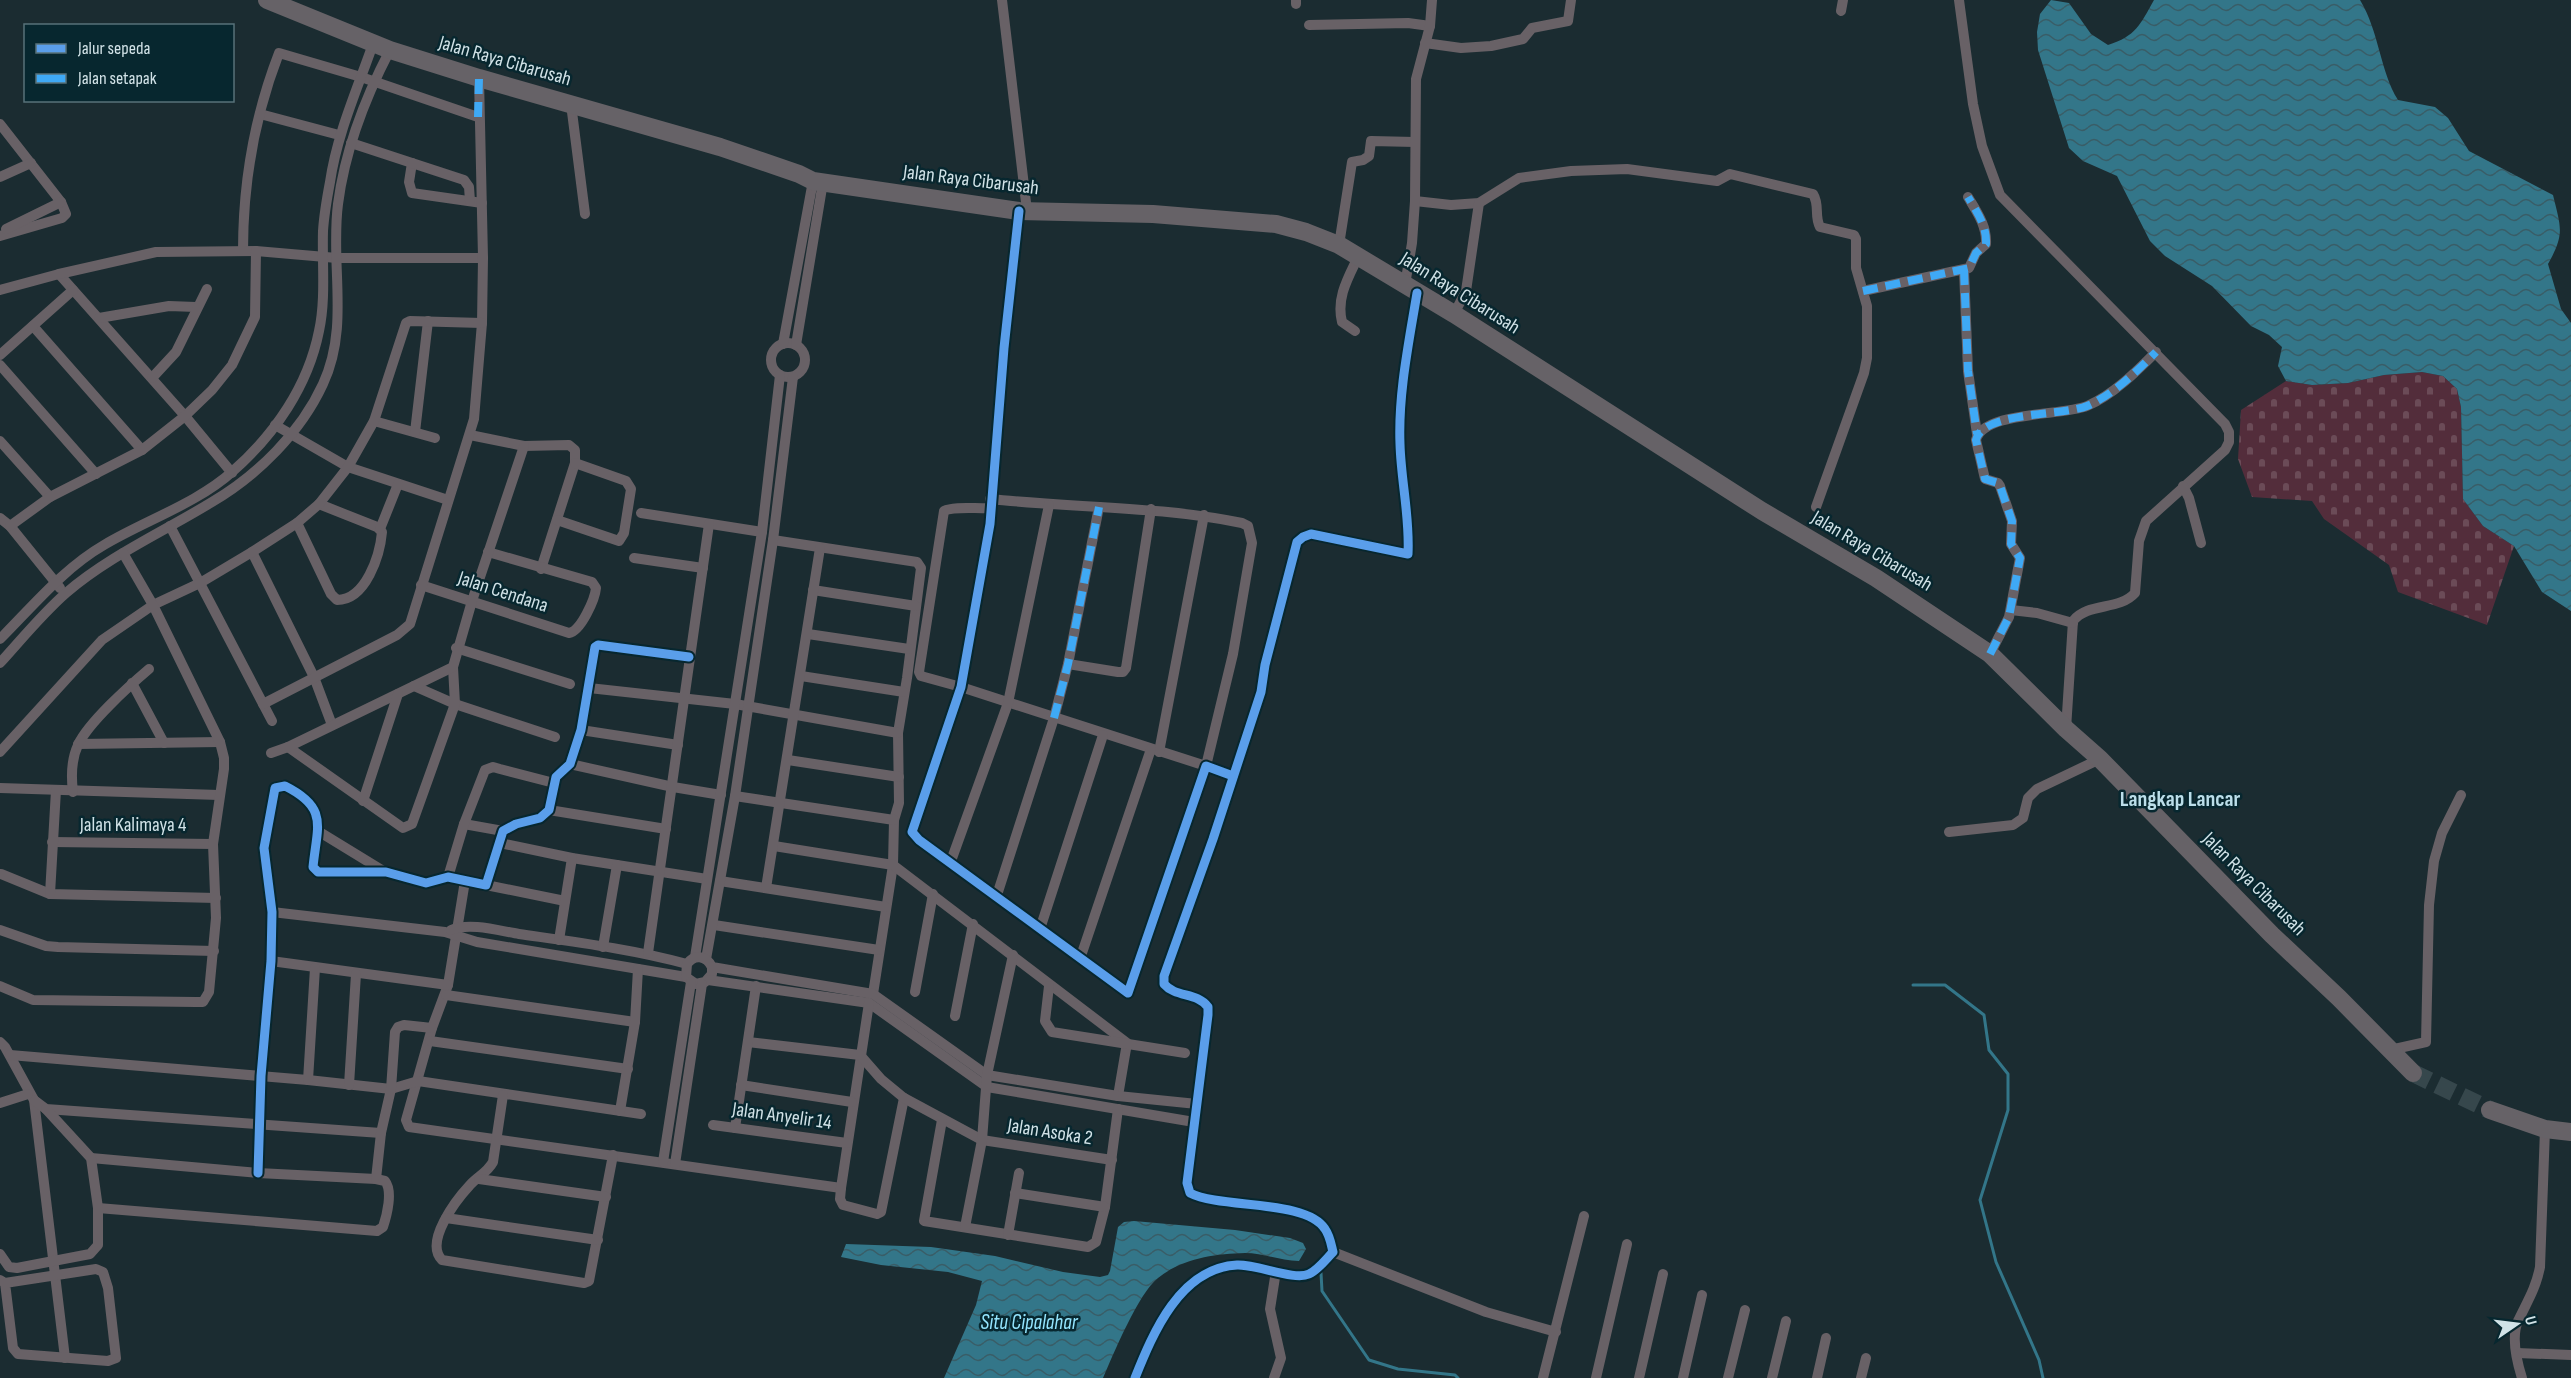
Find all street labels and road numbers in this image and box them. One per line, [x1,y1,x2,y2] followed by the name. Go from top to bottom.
[435,30,574,91] street label: Jalan Raya Cibarusah
[901,160,1040,200] street label: Jalan Raya Cibarusah
[1395,246,1524,339] street label: Jalan Raya Cibarusah
[1806,505,1937,596] street label: Jalan Raya Cibarusah
[454,566,551,618] street label: Jalan Cendana
[79,813,186,837] street label: Jalan Kalimaya 4
[2196,826,2311,941] street label: Jalan Raya Cibarusah
[730,1097,833,1135] street label: Jalan Anyelir 14
[1005,1113,1094,1151] street label: Jalan Asoka 2

